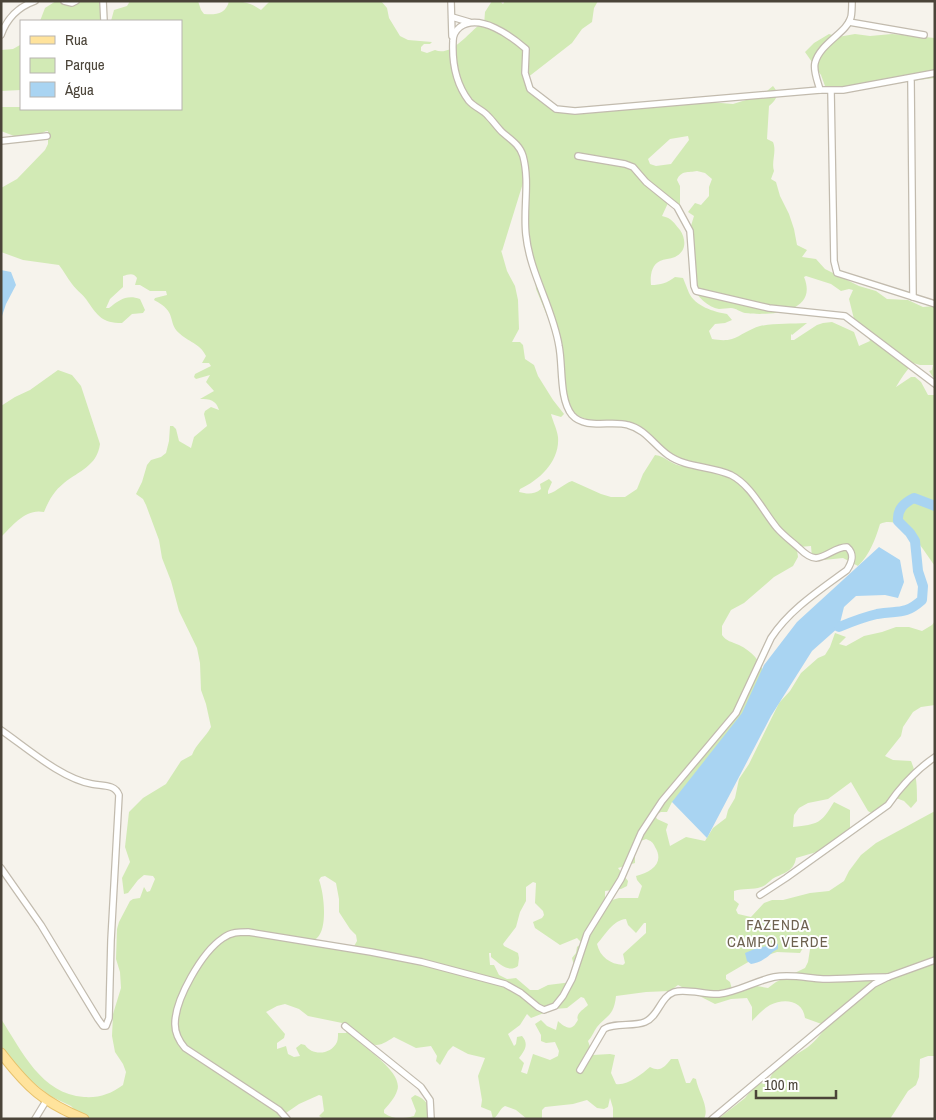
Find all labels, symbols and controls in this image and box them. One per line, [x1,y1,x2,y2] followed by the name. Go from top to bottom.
[20,20,182,110] legend
[65,29,88,50] text: Rua
[65,54,105,75] text: Parque
[64,79,94,100] text: Água
[727,914,829,952] district label: FAZENDA CAMPO VERDE
[756,1068,836,1100] scale bar
[764,1074,798,1095] text: 100 m

